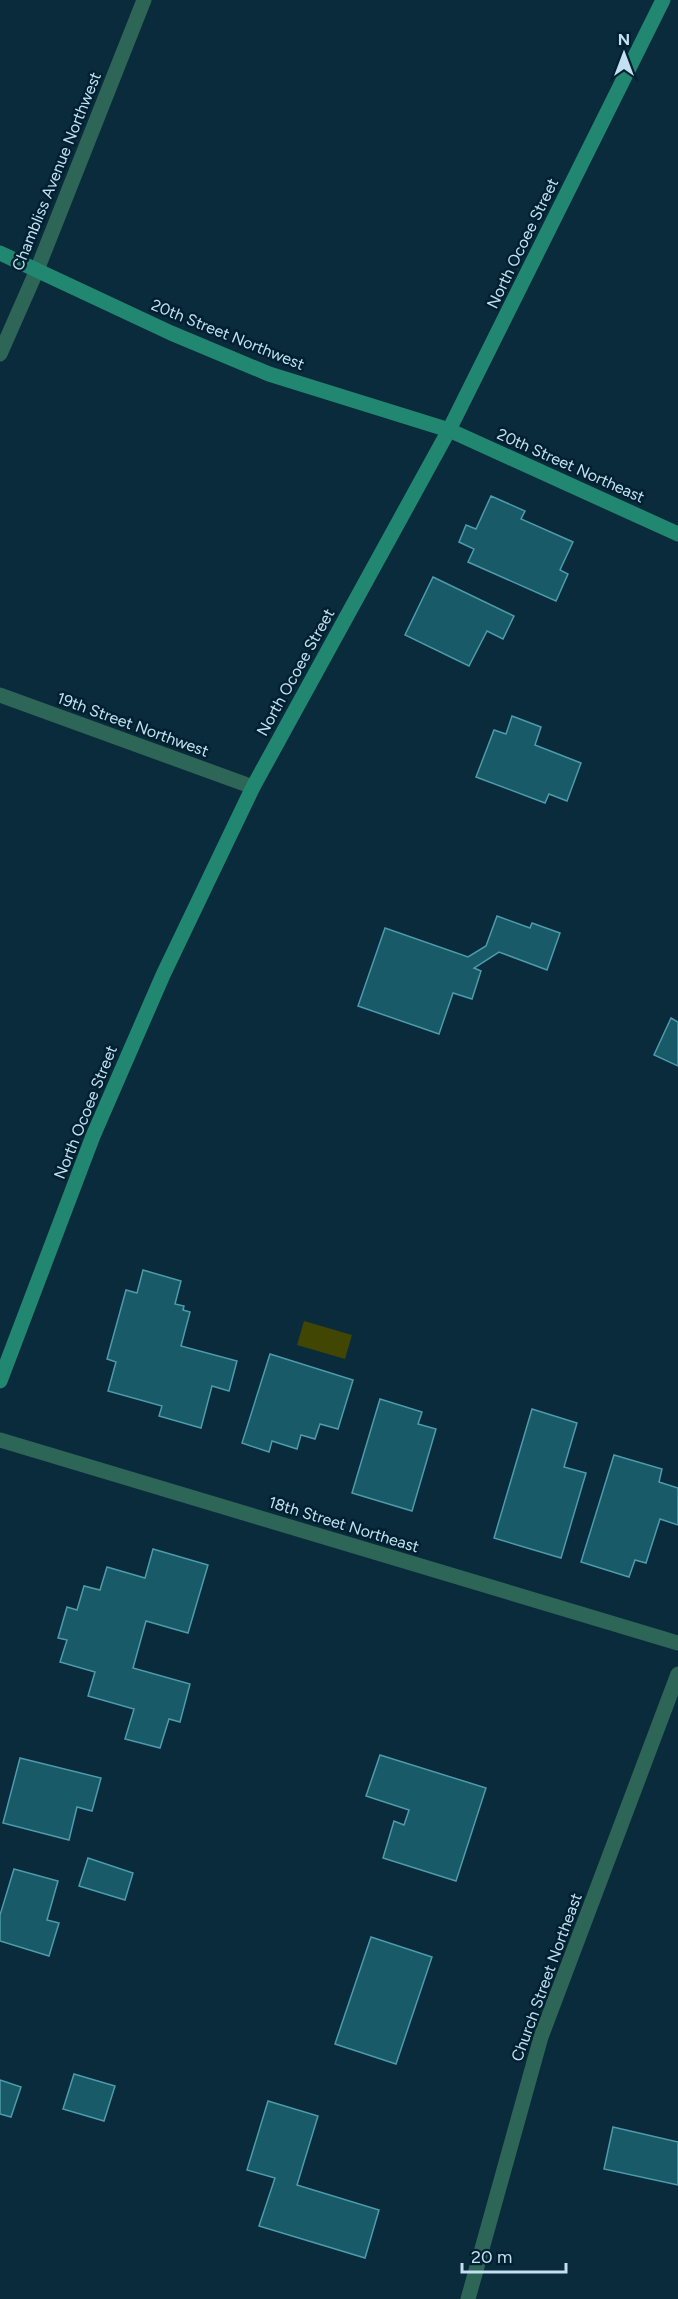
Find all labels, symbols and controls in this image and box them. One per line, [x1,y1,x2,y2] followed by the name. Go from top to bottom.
[594,24,654,84] north arrow
[618,30,630,49] text: N
[8,69,105,273] street label: Chambliss Avenue Northwest
[483,175,562,311] street label: North Ocoee Street
[149,295,307,374] street label: 20th Street Northwest
[494,424,647,507] street label: 20th Street Northeast
[253,605,338,739] street label: North Ocoee Street
[54,688,211,761] street label: 19th Street Northwest
[50,1043,121,1182] street label: North Ocoee Street
[266,1493,421,1556] street label: 18th Street Northeast
[507,1891,586,2064] street label: Church Street Northeast
[462,2236,566,2274] scale bar
[471,2246,512,2268] text: 20 m

